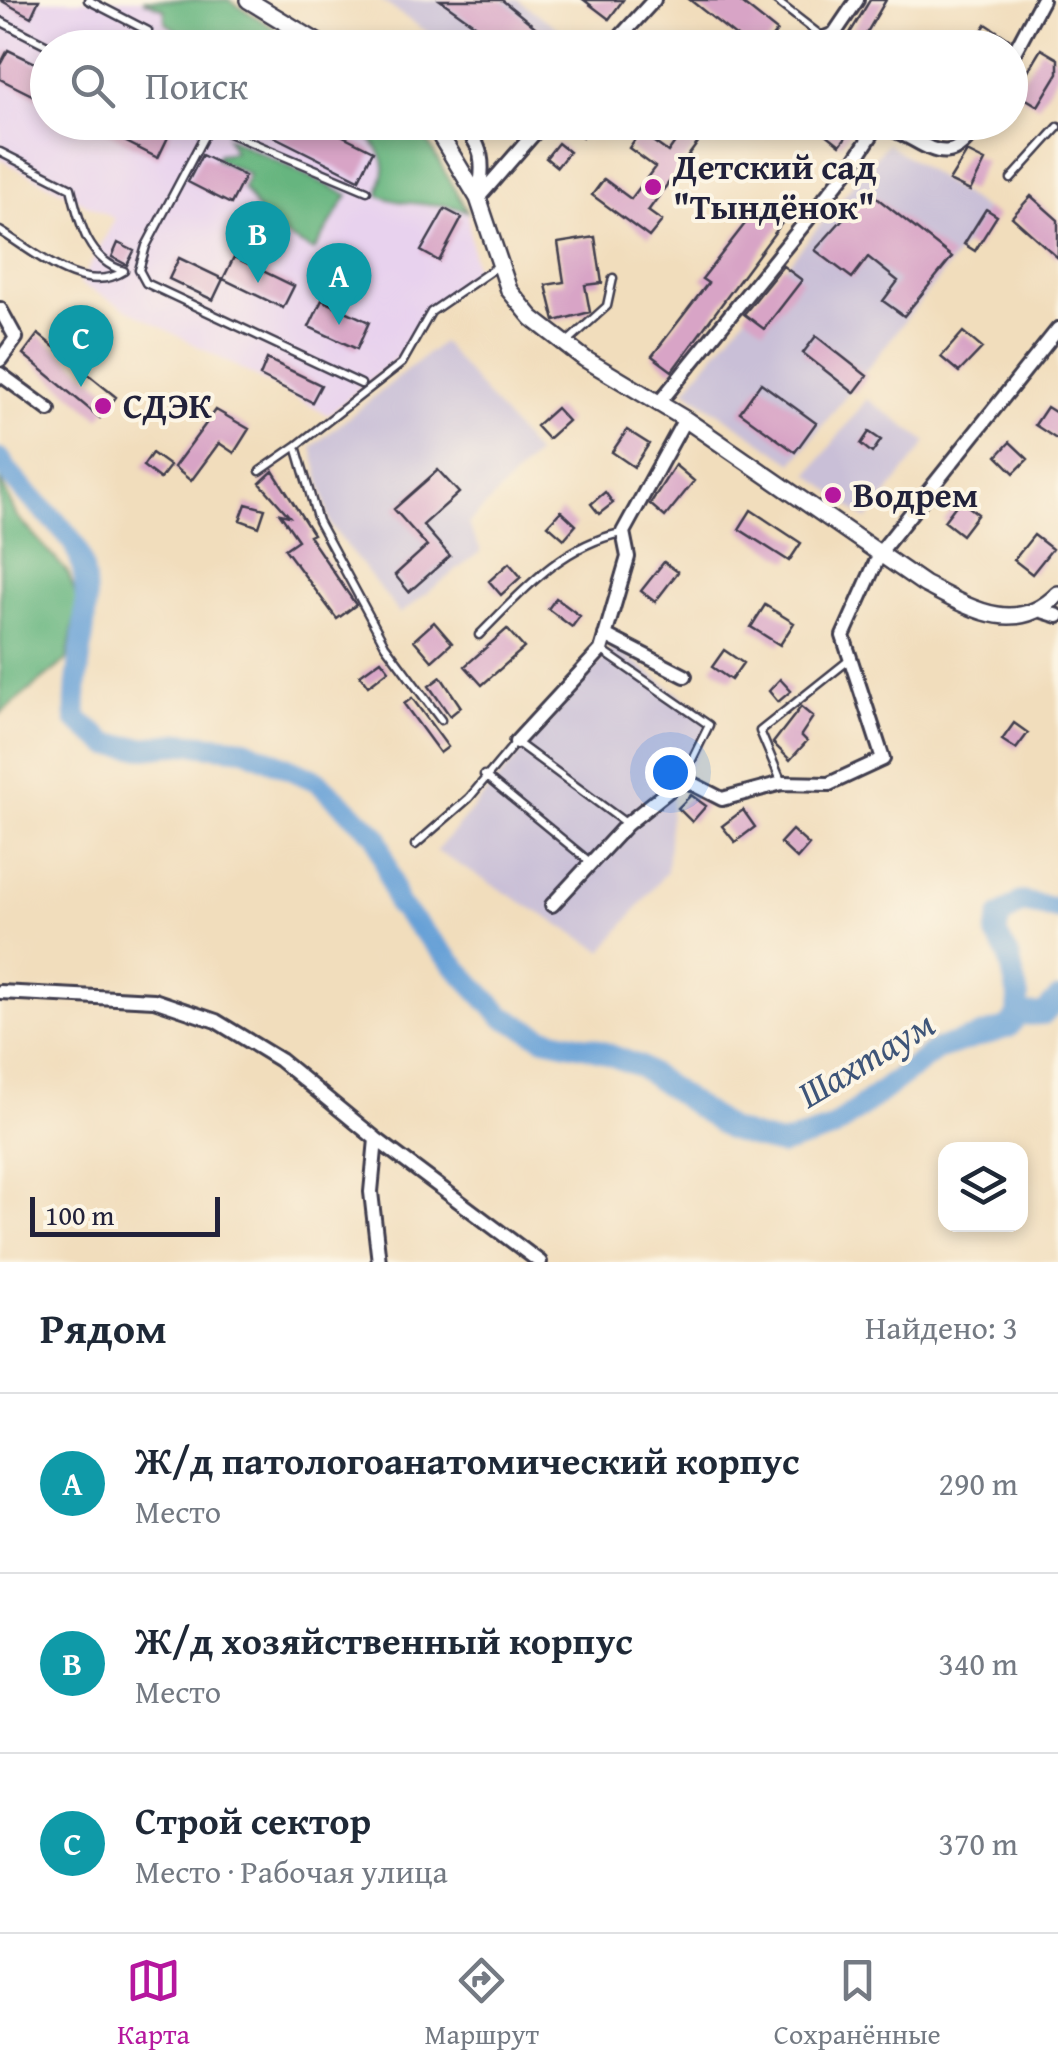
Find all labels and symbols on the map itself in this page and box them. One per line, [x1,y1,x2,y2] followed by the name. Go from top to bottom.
[672,141,877,232] place label: Детский сад "Тындёнок"
[642,176,664,198] marker: Детский сад "Тындёнок"
[226,200,290,283] pin: B
[306,242,372,325] pin: A
[48,304,114,387] pin: C
[123,380,213,431] place label: СДЭК
[92,395,114,417] marker: СДЭК
[853,469,978,520] place label: Водрем
[822,484,844,506] marker: Водрем
[645,747,696,798] your location
[786,995,945,1121] water label: Шахтаум
[30,1192,220,1236] scale bar

